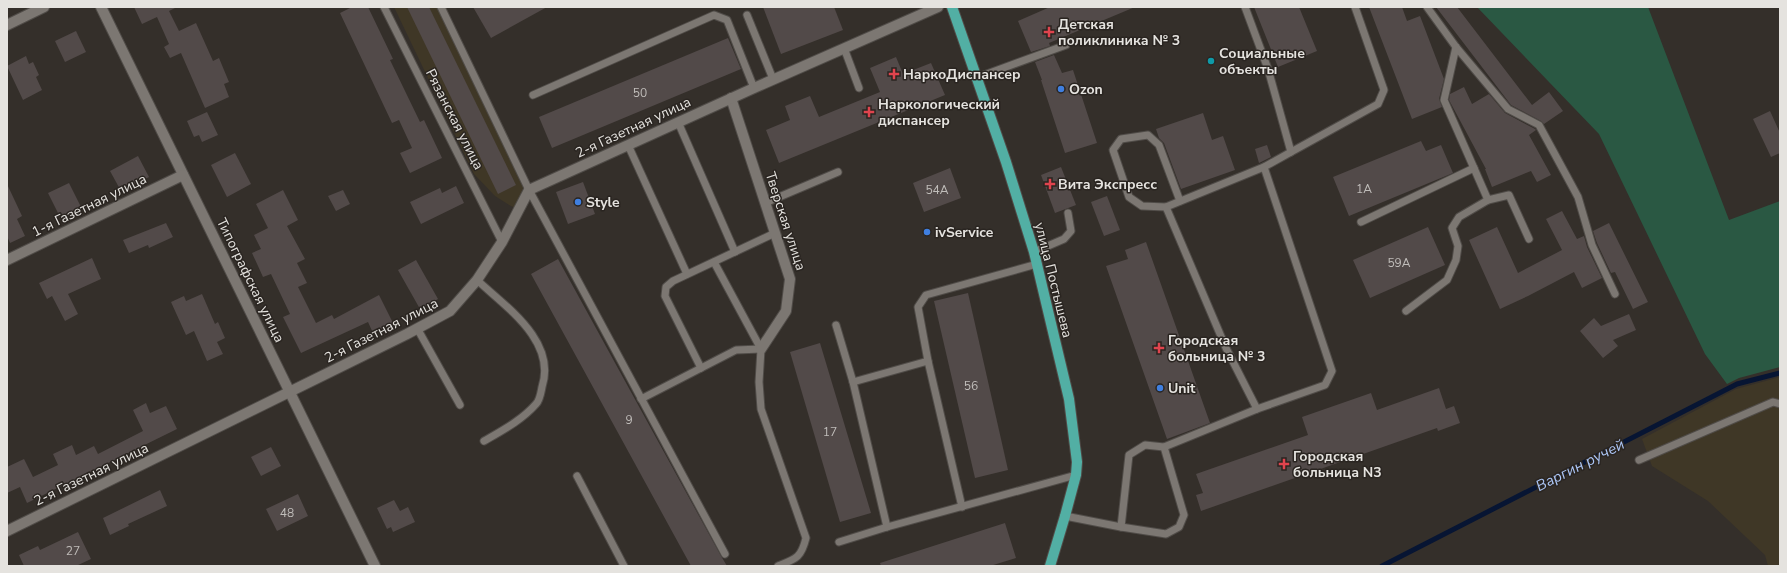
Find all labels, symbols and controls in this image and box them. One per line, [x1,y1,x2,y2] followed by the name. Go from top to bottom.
[1058,15,1180,50] place label: Детская поликлиника № 3
[1043,26,1055,38] marker: Детская поликлиника № 3
[1219,44,1305,79] place label: Социальные объекты
[1206,56,1216,66] marker: Социальные объекты
[903,65,1021,84] place label: НаркоДиспансер
[421,66,488,173] street label: Рязанская улица
[888,68,900,80] marker: НаркоДиспансер
[1069,80,1103,99] place label: Ozon
[1056,84,1066,94] marker: Ozon
[633,85,647,101] house number: 50
[572,92,694,163] street label: 2-я Газетная улица
[878,95,1000,130] place label: Наркологический диспансер
[863,106,875,118] marker: Наркологический диспансер
[29,169,150,241] street label: 1-я Газетная улица
[761,169,810,273] street label: Тверская улица
[1058,175,1157,194] place label: Вита Экспресс
[1045,179,1055,189] marker: Вита Экспресс
[1356,181,1372,197] house number: 1А
[925,182,949,198] house number: 54А
[586,193,620,212] place label: Style
[573,197,583,207] marker: Style
[212,215,289,346] street label: Типографская улица
[1030,220,1077,340] street label: улица Постышева
[935,223,994,242] place label: ivService
[922,227,932,237] marker: ivService
[1387,255,1411,271] house number: 59А
[321,294,441,367] street label: 2-я Газетная улица
[1168,331,1265,366] place label: Городская больница № 3
[1153,342,1165,354] marker: Городская больница № 3
[964,378,978,394] house number: 56
[1168,379,1196,398] place label: Unit
[1155,383,1165,393] marker: Unit
[625,412,633,428] house number: 9
[823,424,837,440] house number: 17
[1532,434,1628,496] water label: Варгин ручей
[31,438,152,510] street label: 2-я Газетная улица
[1293,447,1382,482] place label: Городская больница N3
[1278,458,1290,470] marker: Городская больница N3
[280,505,294,521] house number: 48
[66,543,80,559] house number: 27

